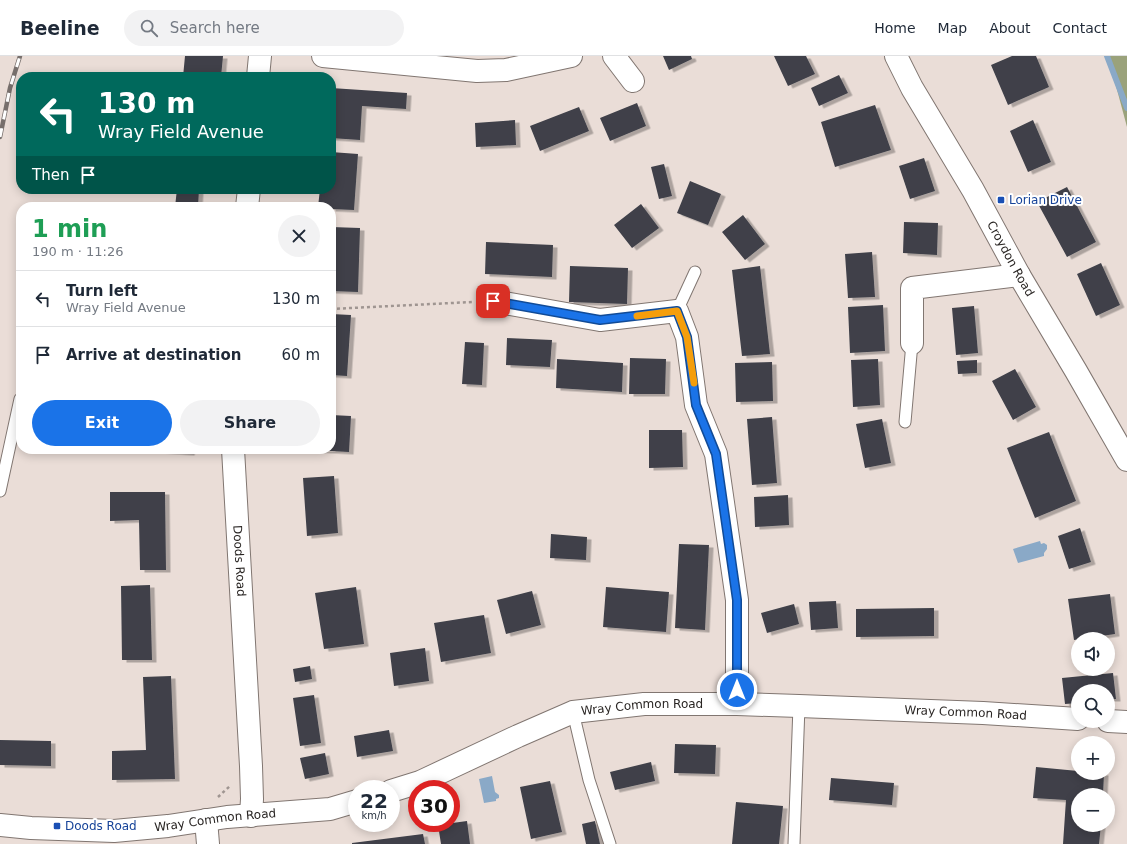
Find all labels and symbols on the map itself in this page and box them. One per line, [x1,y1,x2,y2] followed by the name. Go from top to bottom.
[1009,193,1082,207] place label: Lorian Drive
[996,195,1006,205] marker: Lorian Drive
[984,219,1037,299] street label: Croydon Road
[476,284,510,318] pin
[230,525,248,597] street label: Doods Road
[716,669,758,711] position arrow
[580,697,703,718] street label: Wray Common Road
[904,703,1027,723] street label: Wray Common Road
[408,780,460,832] speed limit sign: 30
[154,806,277,834] street label: Wray Common Road
[65,819,137,833] place label: Doods Road
[52,821,62,831] marker: Doods Road

